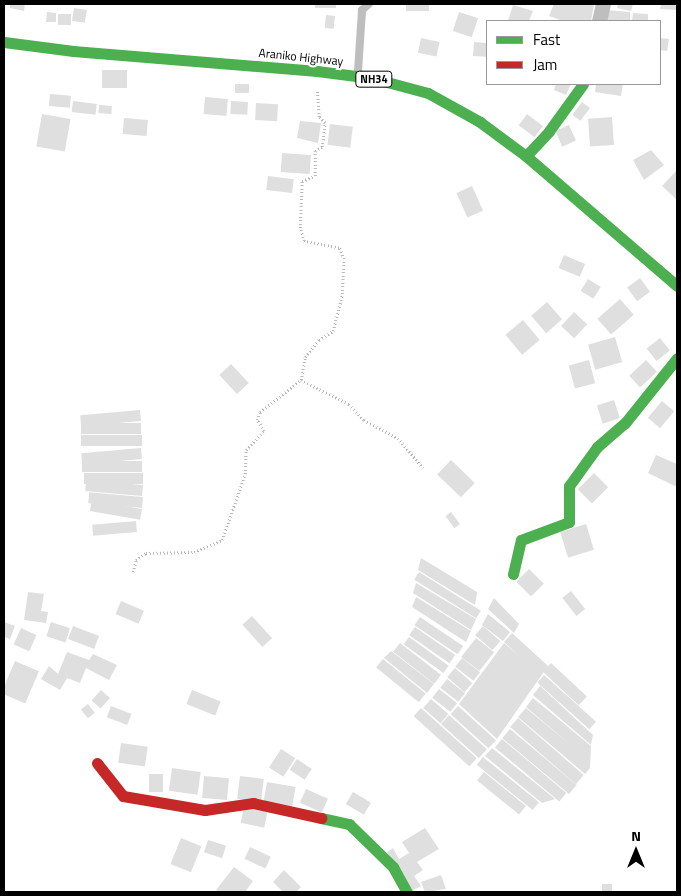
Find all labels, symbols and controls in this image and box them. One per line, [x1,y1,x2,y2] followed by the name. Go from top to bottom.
[486,20,661,85] legend
[533,28,560,51] text: Fast
[258,45,344,69] street label: Araniko Highway
[533,53,557,76] text: Jam
[355,70,393,88] road number: NH34
[631,825,641,846] text: N
[611,826,661,876] north arrow

